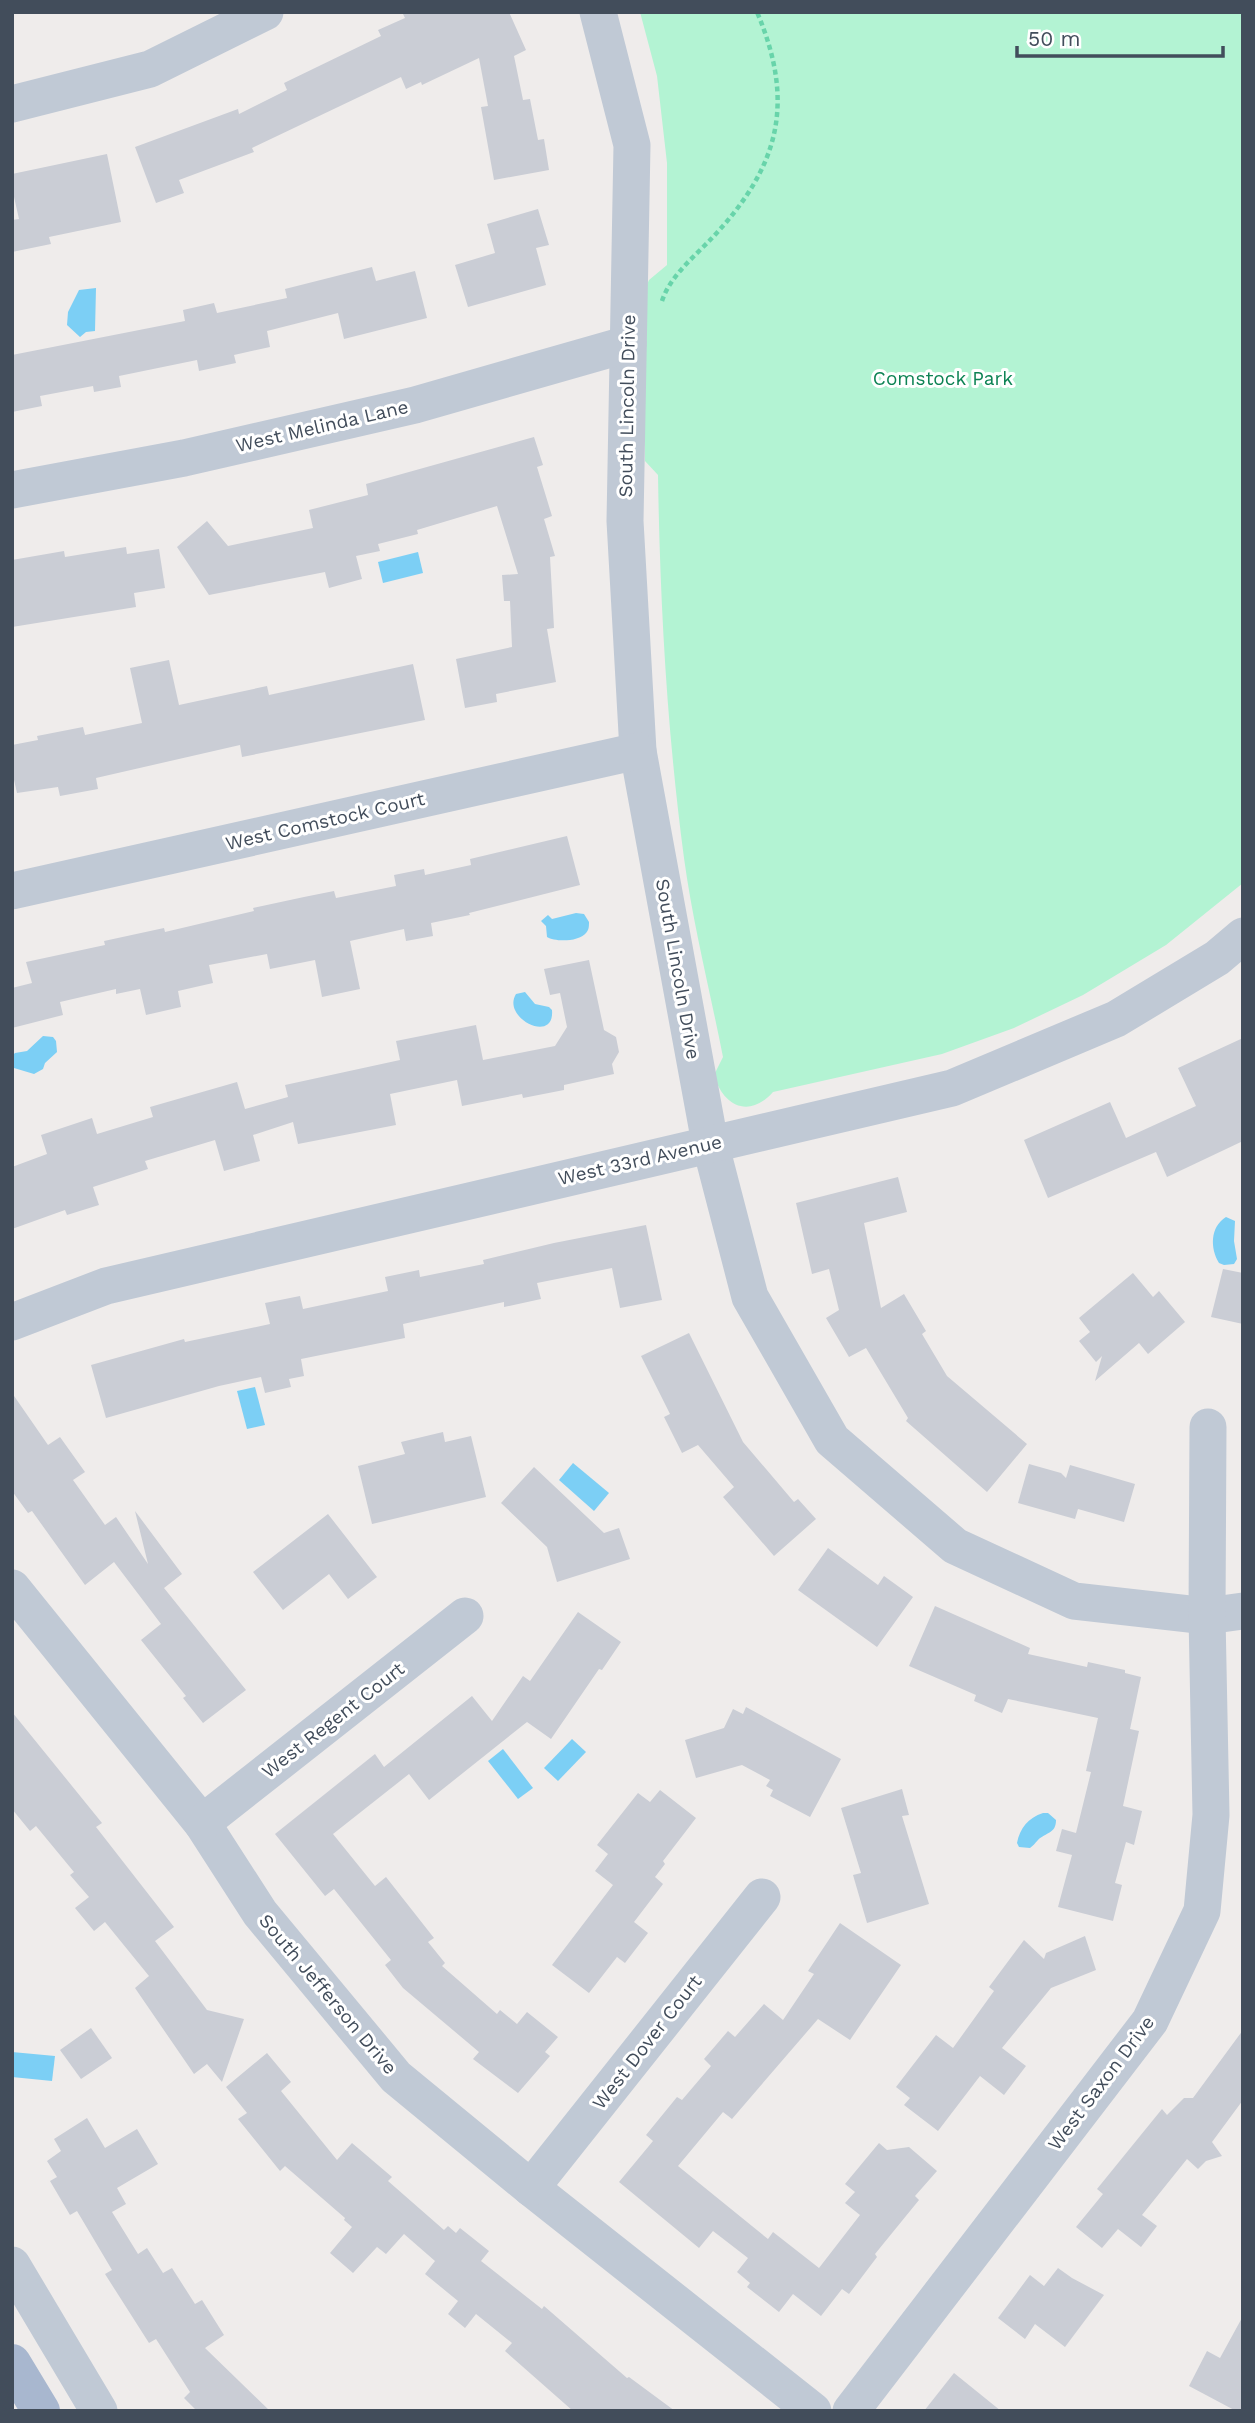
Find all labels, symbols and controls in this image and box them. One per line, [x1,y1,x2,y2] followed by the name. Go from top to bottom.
[1017,14,1224,58] scale bar
[1028,26,1080,51] text: 50 m
[614,314,640,498] street label: South Lincoln Drive
[873,367,1013,390] park label: Comstock Park
[234,395,410,457] street label: West Melinda Lane
[223,787,427,855] street label: West Comstock Court
[651,877,705,1061] street label: South Lincoln Drive
[556,1130,724,1190] street label: West 33rd Avenue
[257,1657,409,1783] street label: West Regent Court
[254,1909,402,2079] street label: South Jefferson Drive
[587,1970,707,2114] street label: West Dover Court
[1043,2011,1159,2155] street label: West Saxon Drive

